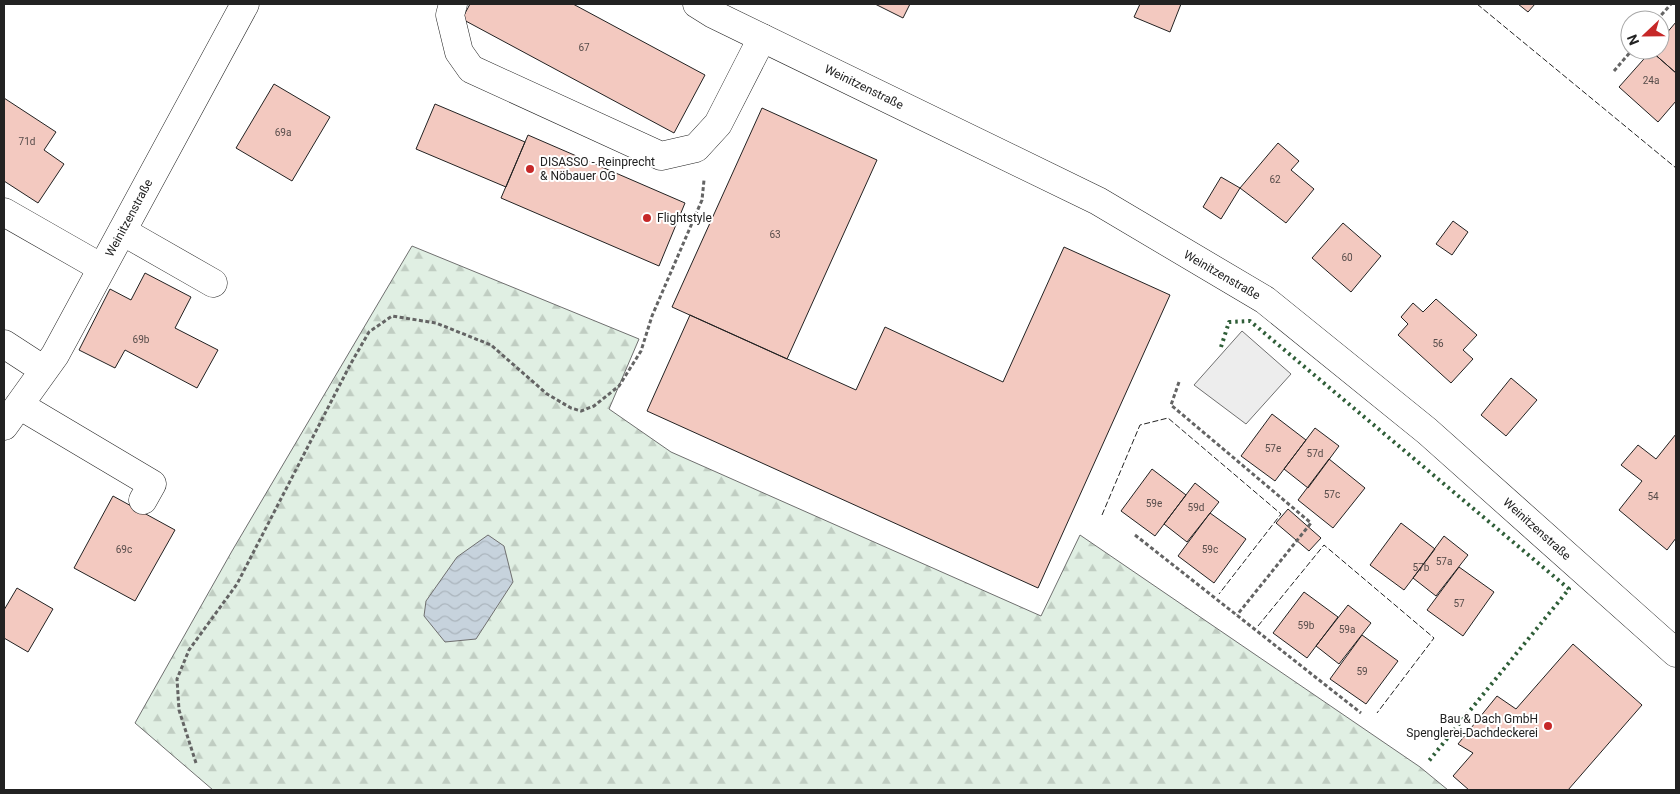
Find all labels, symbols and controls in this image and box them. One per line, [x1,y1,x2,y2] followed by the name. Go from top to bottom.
[1620,10,1670,60] north arrow
[1624,32,1642,47] text: N
[578,42,590,53] house number: 67
[822,62,906,112] street label: Weinitzenstraße
[1643,75,1659,86] house number: 24a
[275,127,291,138] house number: 69a
[19,136,35,147] house number: 71d
[540,155,655,183] place label: DISASSO - Reinprecht & Nöbauer OG
[524,163,536,175] marker: DISASSO - Reinprecht & Nöbauer OG
[1269,174,1281,185] house number: 62
[103,177,155,259] street label: Weinitzenstraße
[657,211,712,225] place label: Flightstyle
[641,212,653,224] marker: Flightstyle
[769,229,781,240] house number: 63
[1181,247,1263,303] street label: Weinitzenstraße
[1341,252,1353,263] house number: 60
[133,334,150,345] house number: 69b
[1432,338,1444,349] house number: 56
[1265,443,1281,454] house number: 57e
[1307,448,1323,459] house number: 57d
[1324,489,1340,500] house number: 57c
[1647,491,1659,502] house number: 54
[1500,495,1574,563] street label: Weinitzenstraße
[1146,498,1162,509] house number: 59e
[1188,502,1204,513] house number: 59d
[116,544,132,555] house number: 69c
[1202,544,1218,555] house number: 59c
[1436,556,1452,567] house number: 57a
[1413,562,1430,573] house number: 57b
[1453,598,1465,609] house number: 57
[1298,620,1315,631] house number: 59b
[1339,624,1355,635] house number: 59a
[1356,666,1368,677] house number: 59
[1406,712,1538,740] place label: Bau & Dach GmbH Spenglerei-Dachdeckerei
[1542,720,1554,732] marker: Bau & Dach GmbH Spenglerei-Dachdeckerei

